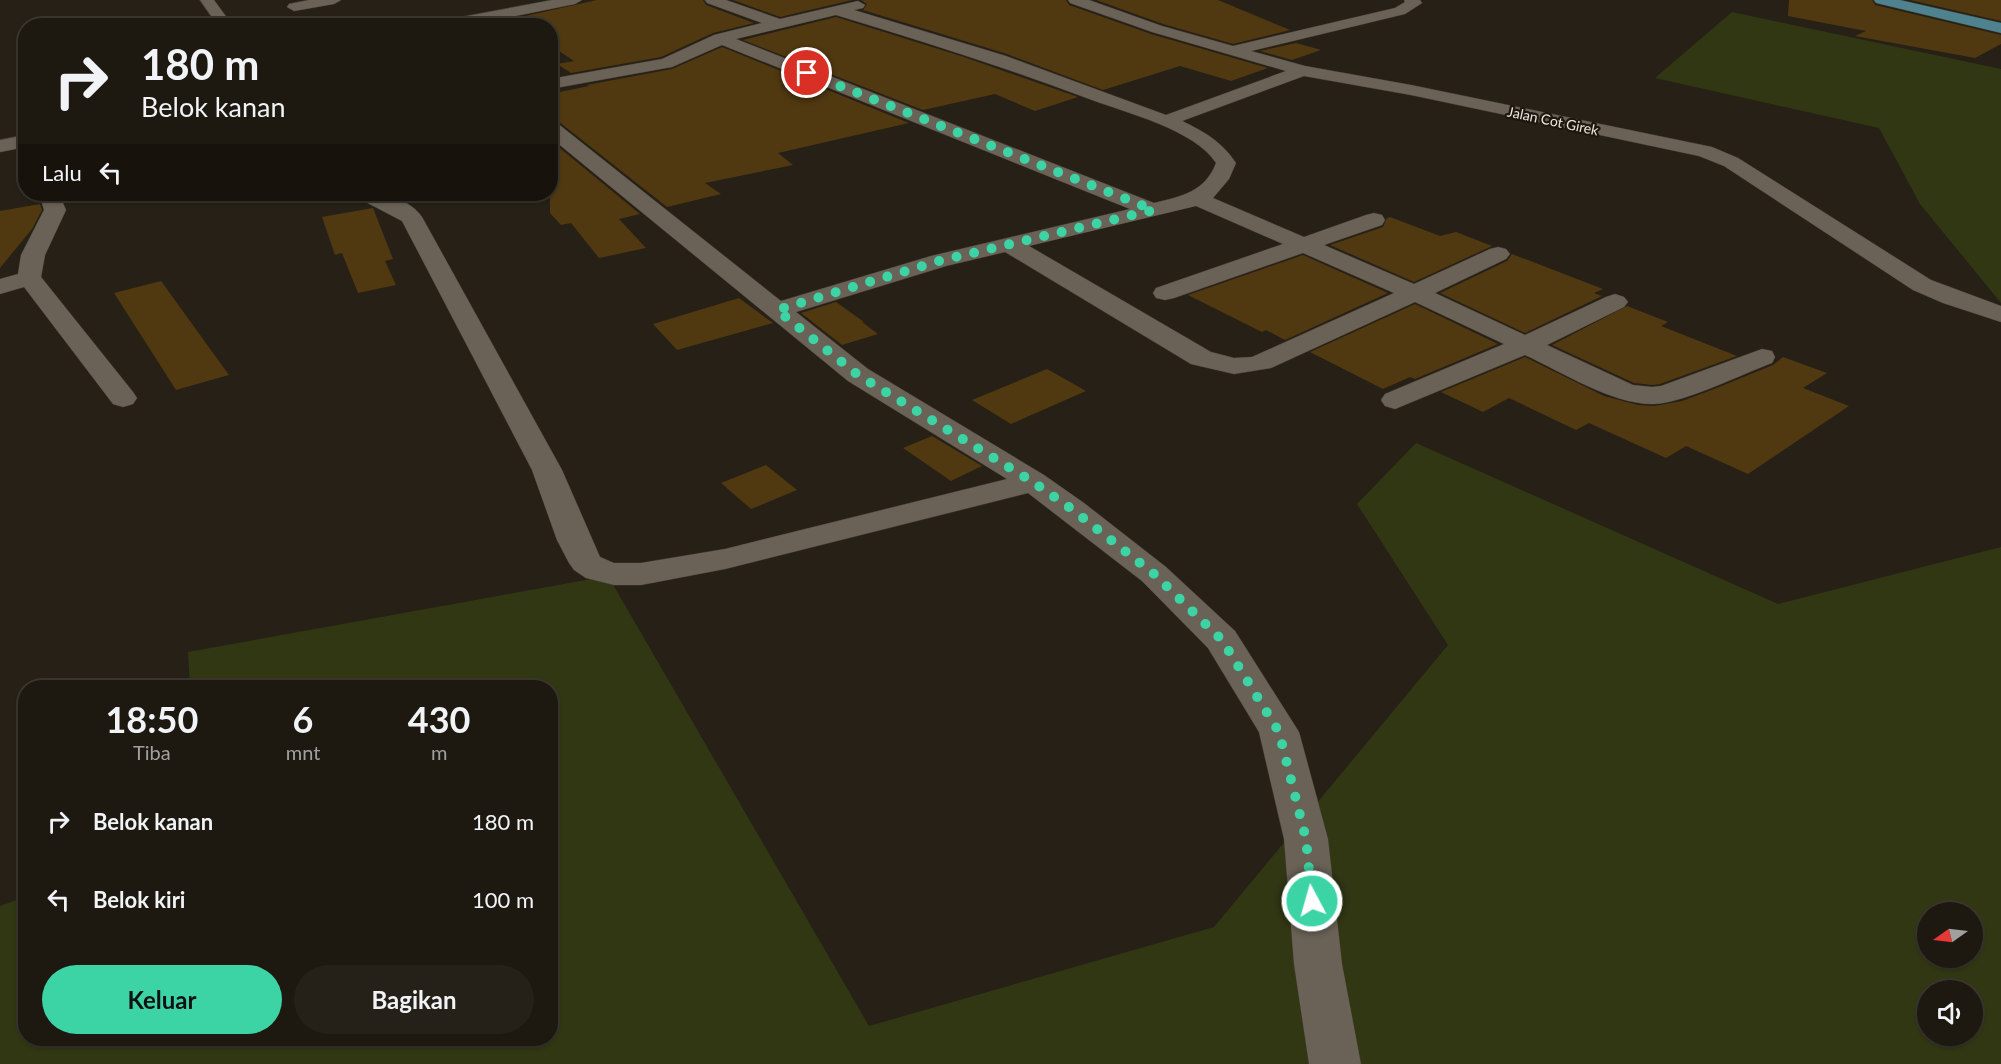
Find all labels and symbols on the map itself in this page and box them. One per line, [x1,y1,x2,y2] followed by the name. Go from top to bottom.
[781,47,832,98] pin
[1506,103,1601,139] street label: Jalan Cot Girek
[1280,869,1344,933] position arrow
[1917,902,1983,968] north arrow

